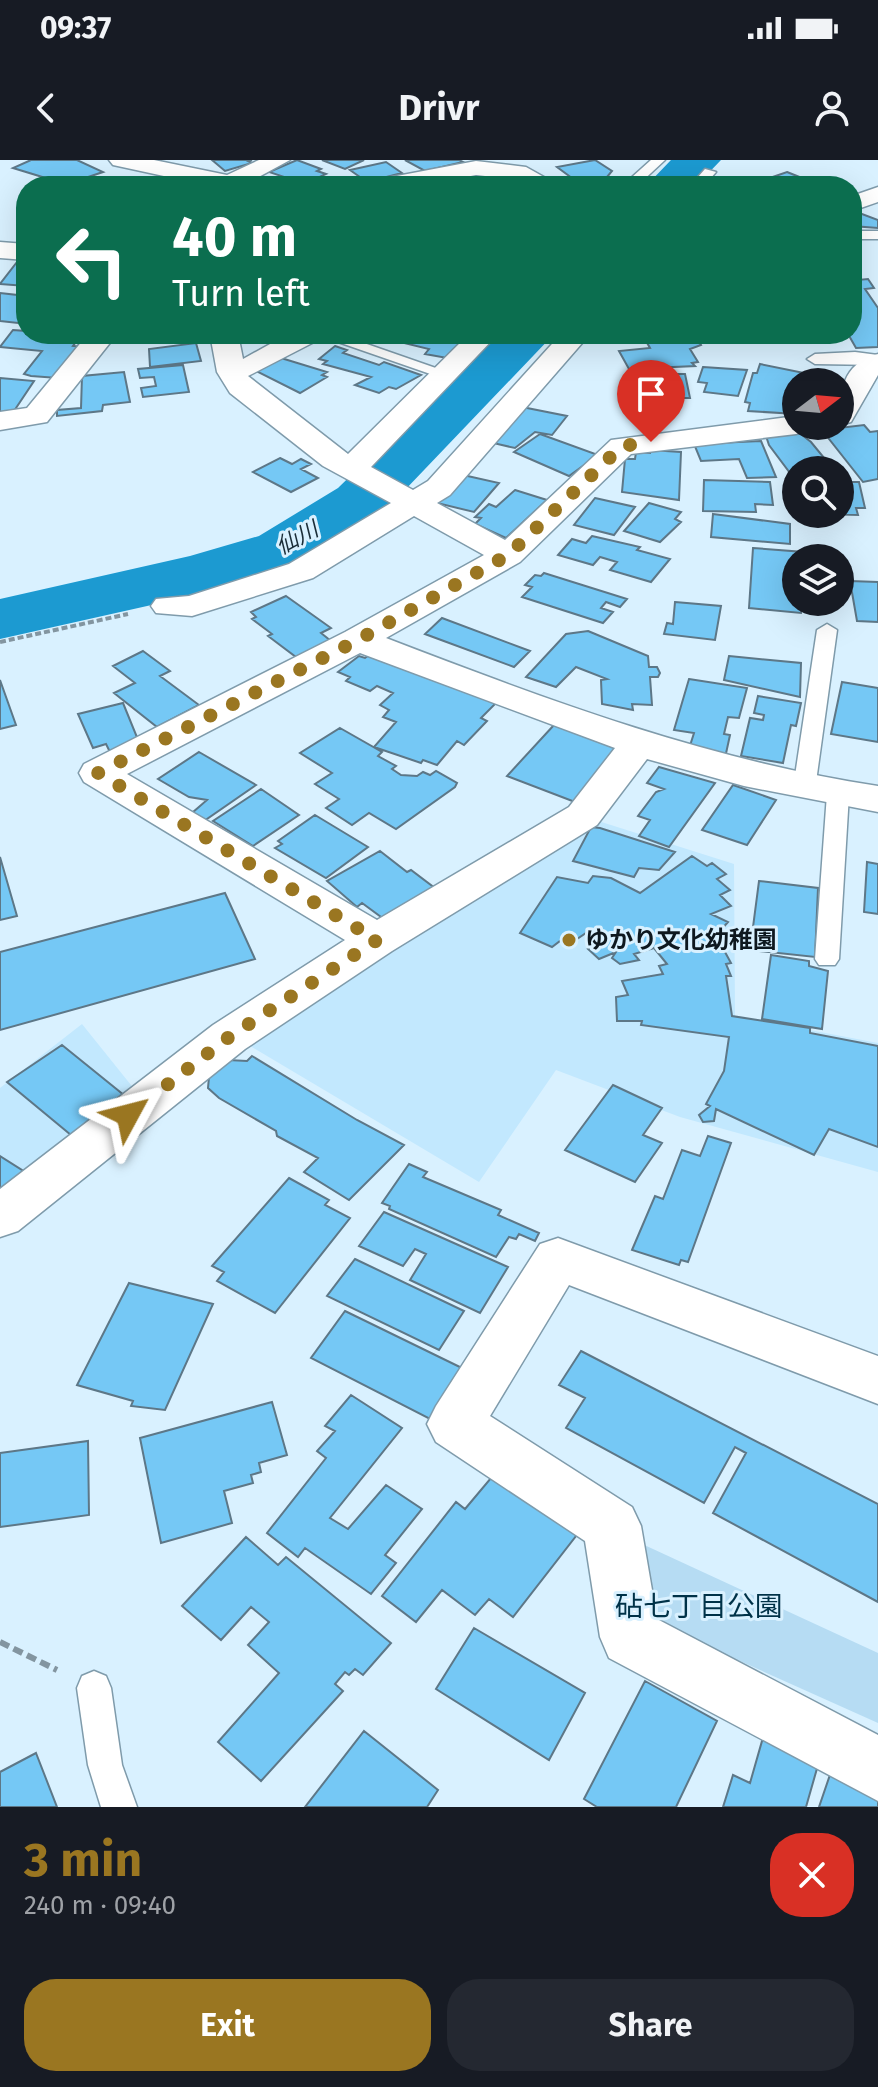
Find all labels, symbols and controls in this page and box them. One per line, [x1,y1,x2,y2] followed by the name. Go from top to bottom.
[40,10,111,46] text: 09:37
[24,86,68,130] icon: back
[399,86,479,130] text: Drivr
[810,86,854,130] icon: person
[172,204,297,271] text: 40 m
[40,208,144,312] icon: left
[172,272,310,316] text: Turn left
[617,360,685,442] pin
[782,368,854,440] north arrow
[782,368,854,616] map controls
[629,372,673,416] icon: arrive
[782,456,854,528] button: search
[271,515,325,560] water label: 仙川
[782,544,854,616] button: layers
[585,926,777,954] place label: ゆかり文化幼稚園
[560,931,578,949] marker: ゆかり文化幼稚園
[86,1073,170,1157] position arrow
[615,1590,783,1623] park label: 砧七丁目公園
[24,1831,142,1889] text: 3 min
[770,1833,854,1917] button: close
[24,1890,176,1921] text: 240 m · 09:40
[24,1979,431,2071] button: Exit
[447,1979,854,2071] button: Share

